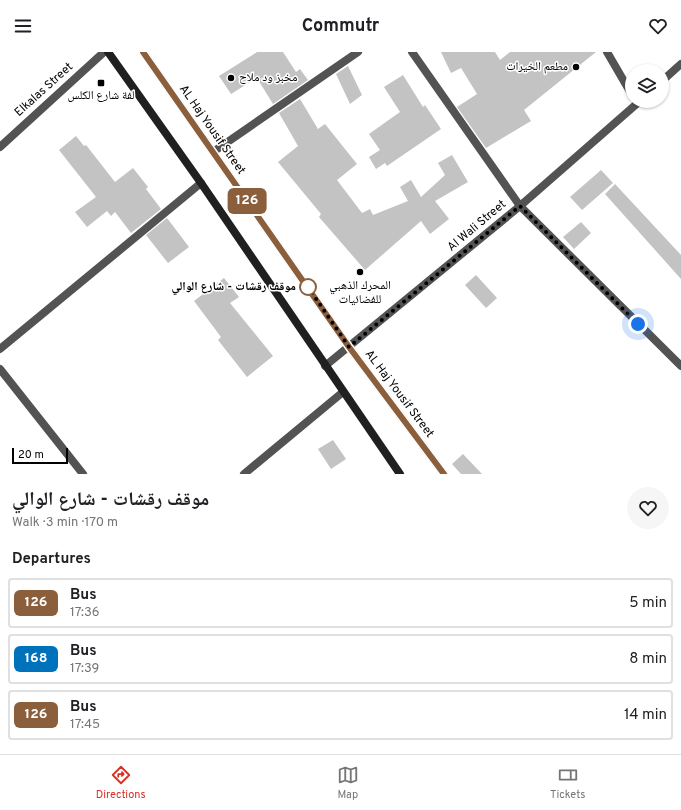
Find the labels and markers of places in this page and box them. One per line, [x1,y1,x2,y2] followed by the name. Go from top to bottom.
[506,59,568,75] place label: مطعم الخيرات
[571,62,581,72] marker: مطعم الخيرات
[239,70,297,86] place label: مخبز ود ملاح
[226,73,236,83] marker: مخبز ود ملاح
[96,78,106,88] marker: لفة شارع الكلس
[67,88,135,104] place label: لفة شارع الكلس
[355,267,365,277] marker: المحرك الذهبي للفضائيات
[299,278,317,296] marker: موقف رقشات - شارع الوالي
[329,278,391,308] place label: المحرك الذهبي للفضائيات
[171,279,296,296] place label: موقف رقشات - شارع الوالي

